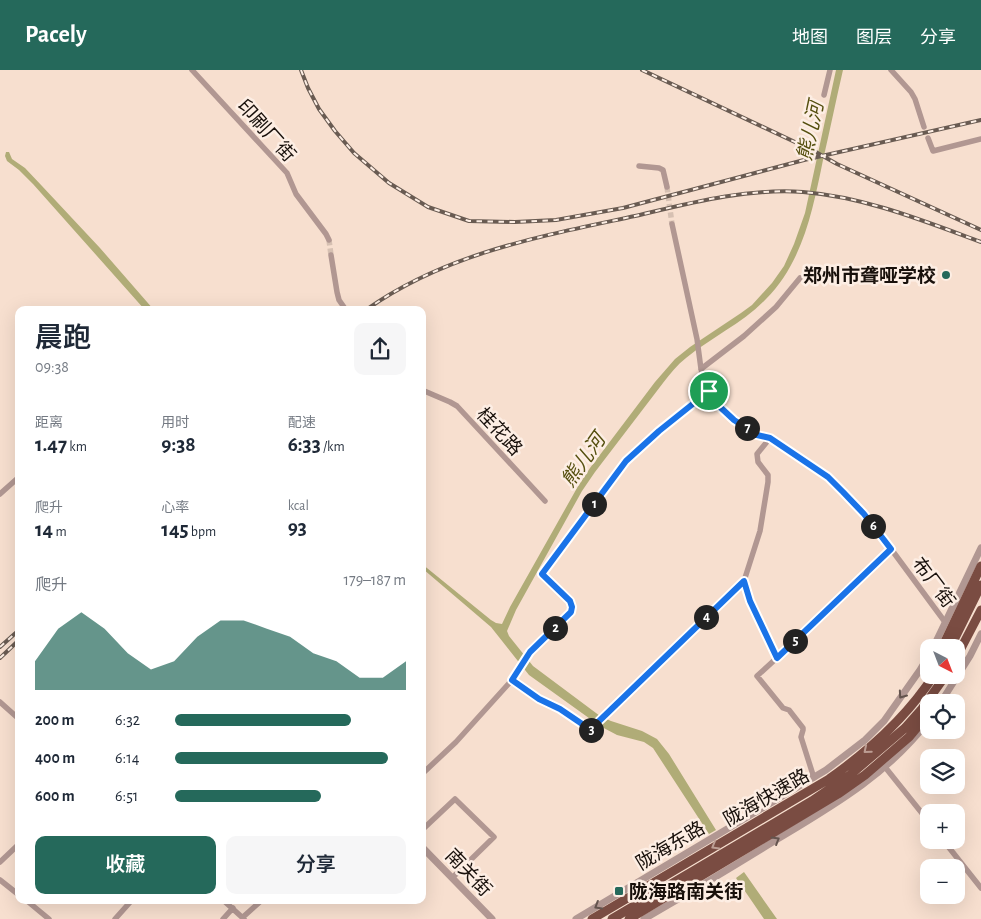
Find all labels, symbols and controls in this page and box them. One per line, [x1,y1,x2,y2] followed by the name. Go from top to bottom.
[25,23,87,47] text: Pacely
[792,29,828,47] text: 地图
[856,29,892,47] text: 图层
[920,29,956,47] text: 分享
[233,96,299,166] street label: 印刷厂街
[794,96,828,163] water label: 熊儿河
[803,265,936,286] place label: 郑州市聋哑学校
[940,269,952,281] marker: 郑州市聋哑学校
[354,323,406,375] button: share
[35,325,91,353] text: 晨跑
[35,359,69,375] text: 09:38
[688,370,730,412] pin
[695,377,723,405] icon: arrive
[473,404,526,459] street label: 桂花路
[35,416,63,430] text: 距离
[161,416,189,430] text: 用时
[288,416,316,430] text: 配速
[734,416,760,440] pin: 7
[744,421,751,435] text: 7
[558,426,612,491] water label: 熊儿河
[35,434,67,455] text: 1.47
[161,434,196,455] text: 9:38
[288,434,321,455] text: 6:33
[67,440,87,454] text: km
[321,440,345,454] text: /km
[582,492,606,516] pin: 1
[592,497,597,511] text: 1
[288,499,309,513] text: kcal
[35,501,63,515] text: 爬升
[161,501,189,515] text: 心率
[860,514,886,538] pin: 6
[288,517,307,538] text: 93
[35,519,53,540] text: 14
[161,519,189,540] text: 145
[870,519,877,533] text: 6
[53,525,67,539] text: m
[189,525,216,539] text: bpm
[908,554,958,611] street label: 布厂街
[343,572,406,588] text: 179–187 m
[35,577,67,593] text: 爬升
[694,604,718,630] pin: 4
[703,610,710,624] text: 4
[542,616,568,640] pin: 2
[552,621,559,635] text: 2
[782,628,808,654] pin: 5
[792,634,799,648] text: 5
[920,639,965,684] north arrow
[920,639,965,904] map controls
[899,690,908,699] one-way arrow
[920,694,965,739] button: locate
[35,712,75,728] text: 200 m
[115,712,140,728] text: 6:32
[578,718,604,742] pin: 3
[588,723,595,737] text: 3
[864,745,873,754] one-way arrow
[920,749,965,794] button: layers
[35,750,75,766] text: 400 m
[115,750,139,766] text: 6:14
[720,765,813,830] street label: 陇海快速路
[35,788,75,804] text: 600 m
[115,788,138,804] text: 6:51
[920,804,965,849] button: +
[632,817,708,874] street label: 陇海东路
[35,836,216,894] button: 收藏
[226,836,406,894] button: 分享
[770,837,779,847] one-way arrow
[712,840,721,850] one-way arrow
[441,845,495,900] street label: 南关街
[920,859,965,904] button: −
[629,881,743,902] place label: 陇海路南关街
[613,885,625,897] marker: 陇海路南关街
[595,899,604,909] one-way arrow

